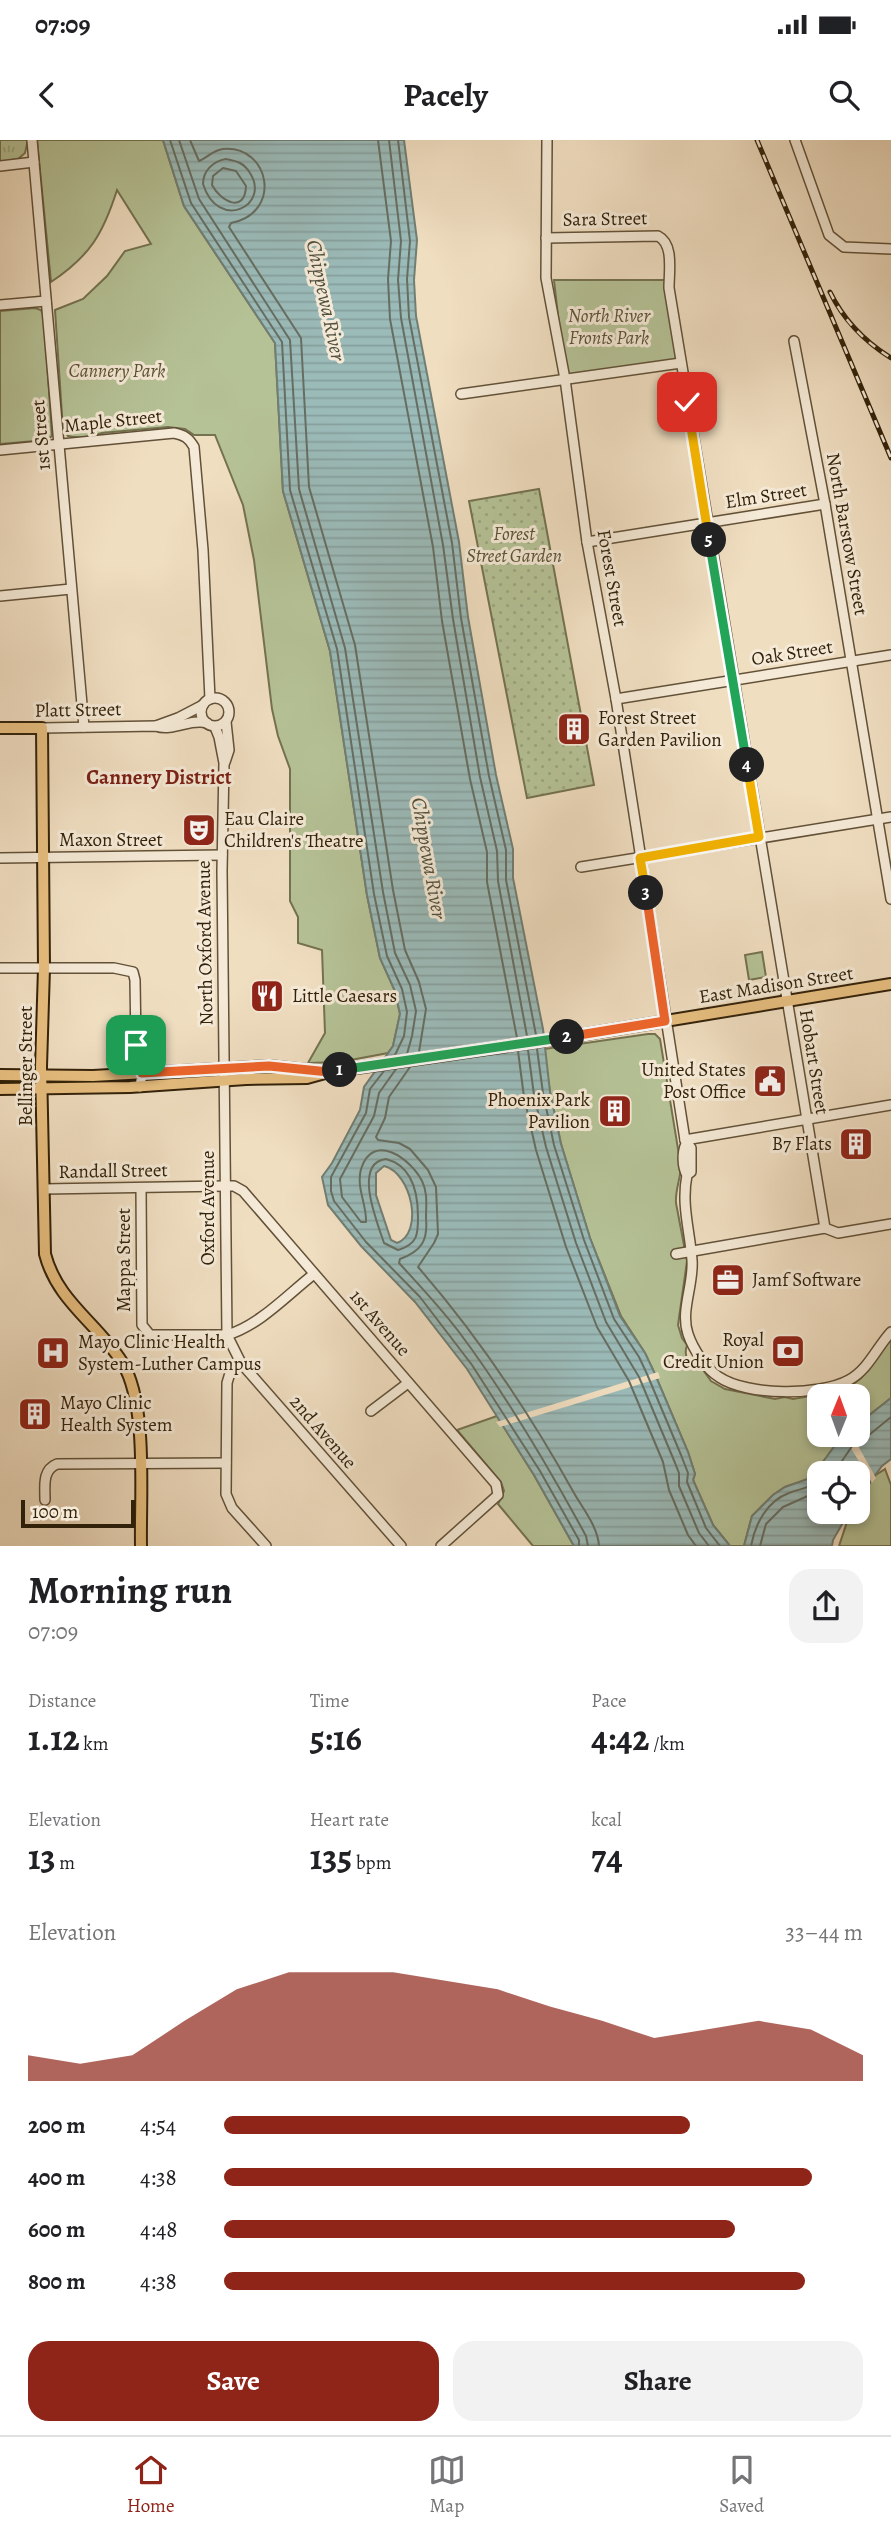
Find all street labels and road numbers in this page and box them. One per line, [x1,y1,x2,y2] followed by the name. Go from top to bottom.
[562,205,648,233] street label: Sara Street
[25,399,57,471] street label: 1st Street
[63,403,163,439] street label: Maple Street
[820,451,874,617] street label: North Barstow Street
[723,477,809,515] street label: Elm Street
[591,527,633,629] street label: Forest Street
[750,634,834,672] street label: Oak Street
[34,696,122,724] street label: Platt Street
[59,827,163,853] street label: Maxon Street
[191,860,219,1026] street label: North Oxford Avenue
[697,960,855,1010] street label: East Madison Street
[13,1006,39,1126] street label: Bellinger Street
[793,1008,835,1116] street label: Hobart Street
[195,1150,221,1266] street label: Oxford Avenue
[58,1157,168,1185] street label: Randall Street
[111,1208,137,1312] street label: Mappa Street
[344,1284,416,1362] street label: 1st Avenue
[284,1390,362,1474] street label: 2nd Avenue

